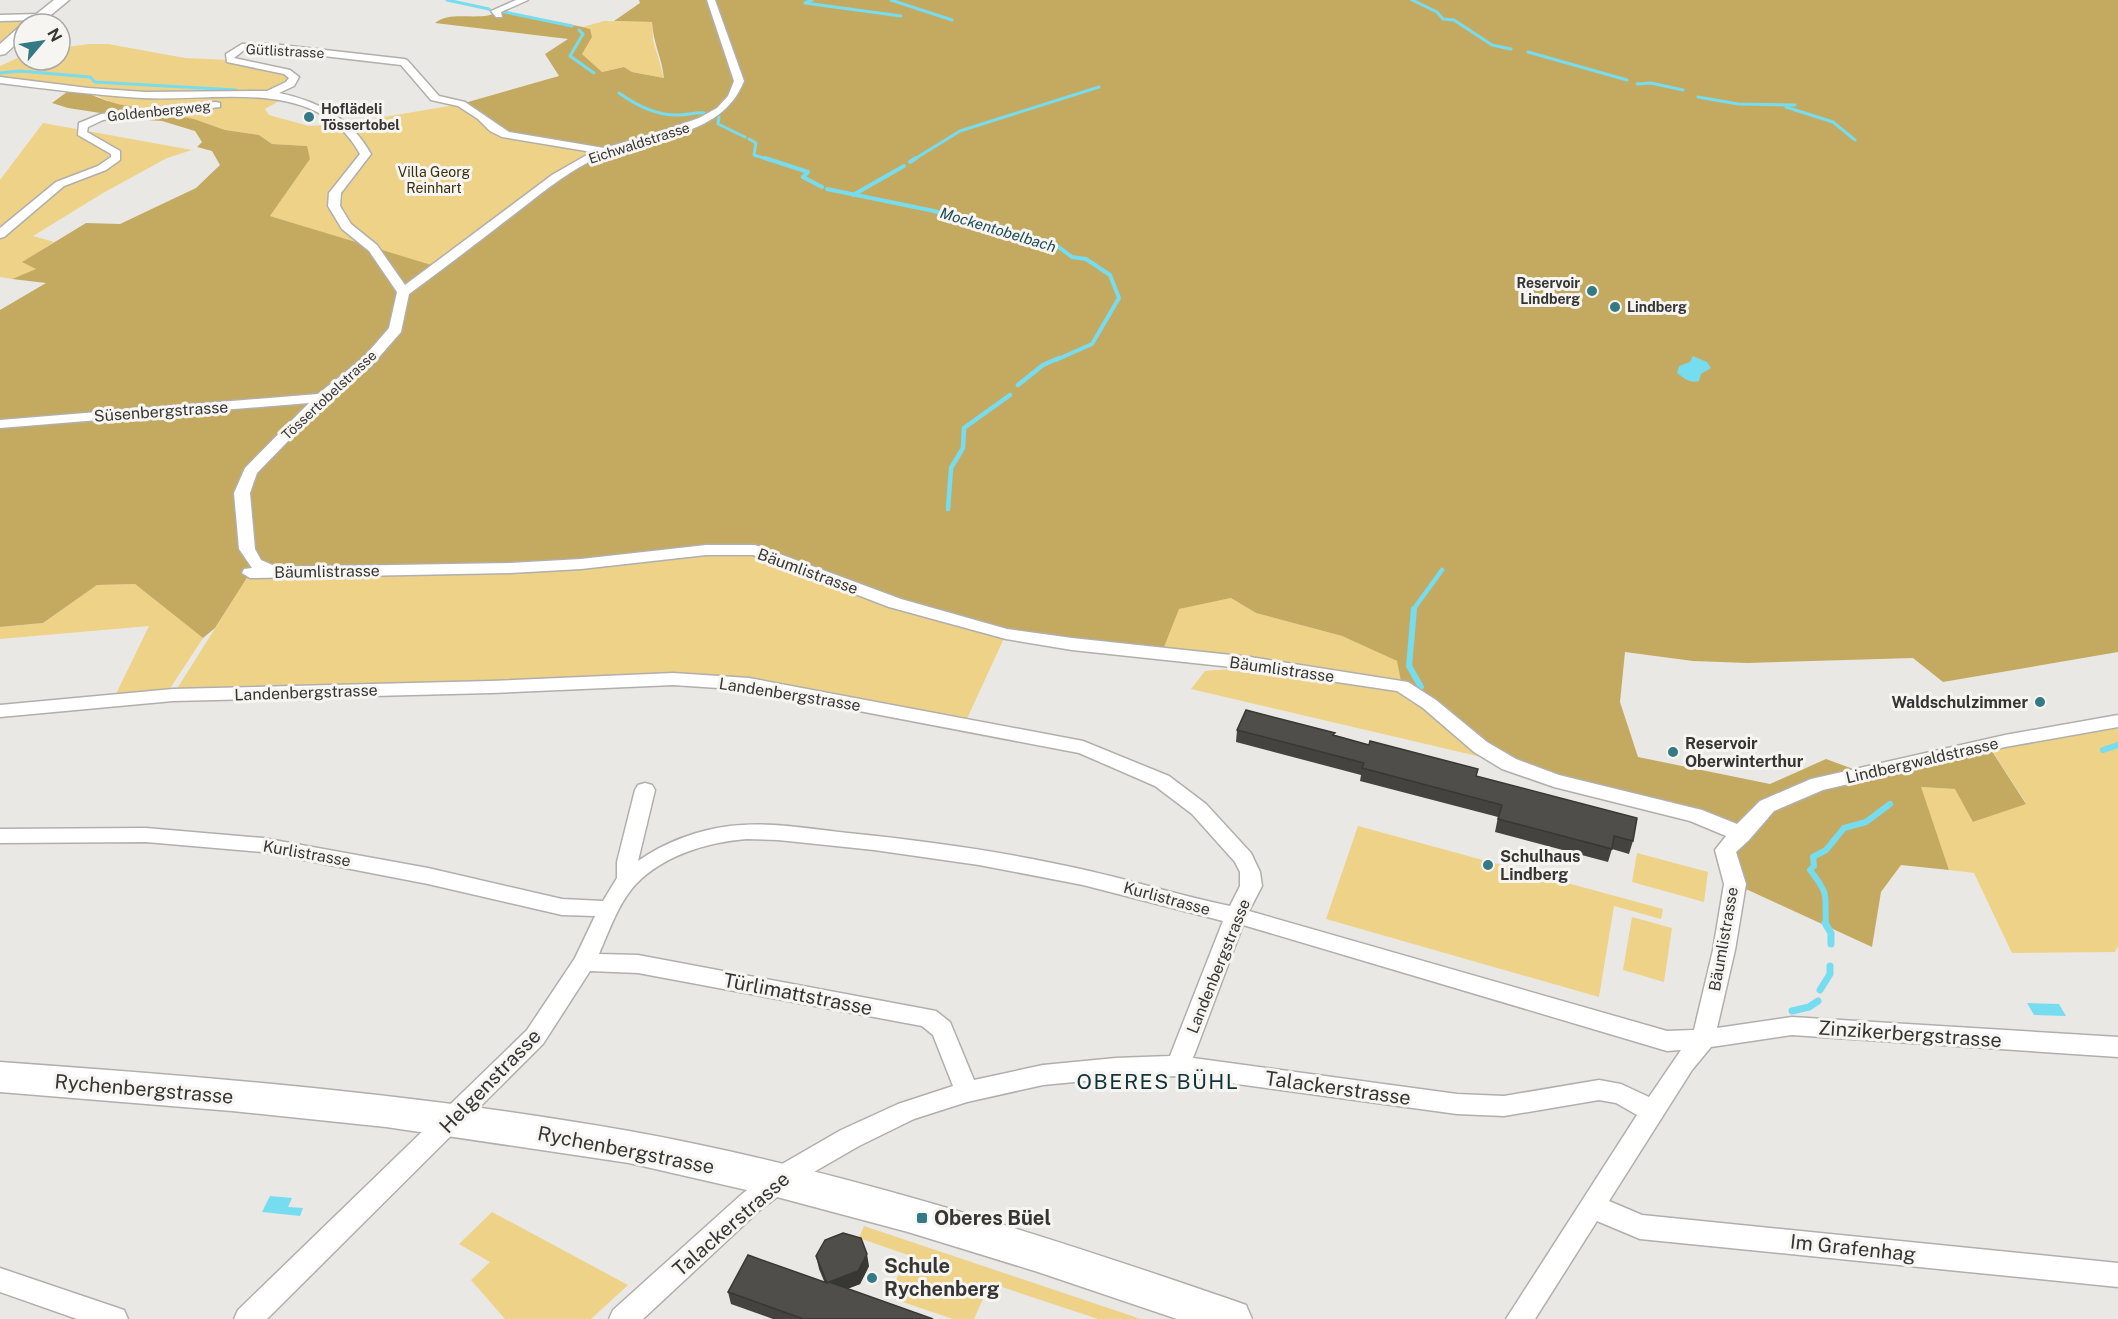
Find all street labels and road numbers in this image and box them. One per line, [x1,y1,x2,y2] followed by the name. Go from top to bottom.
[245,41,325,61] street label: Gütlistrasse
[106,98,212,124] street label: Goldenbergweg
[586,119,692,167] street label: Eichwaldstrasse
[278,347,380,443] street label: Tössertobelstrasse
[93,397,229,426] street label: Süsenbergstrasse
[755,544,861,598] street label: Bäumlistrasse
[274,561,380,582] street label: Bäumlistrasse
[1228,653,1336,686] street label: Bäumlistrasse
[718,674,862,715] street label: Landenbergstrasse
[234,681,378,704] street label: Landenbergstrasse
[1844,734,2000,787] street label: Lindbergwaldstrasse
[261,836,352,871] street label: Kurlistrasse
[1121,878,1212,919] street label: Kurlistrasse
[1705,885,1742,993] street label: Bäumlistrasse
[1183,896,1254,1036] street label: Landenbergstrasse
[721,968,875,1020] street label: Türlimattstrasse
[1817,1016,2003,1052] street label: Zinzikerbergstrasse
[434,1024,546,1138] street label: Helgenstrasse
[1264,1066,1412,1110] street label: Talackerstrasse
[53,1069,235,1109] street label: Rychenbergstrasse
[536,1121,716,1179] street label: Rychenbergstrasse
[668,1167,794,1281] street label: Talackerstrasse
[1789,1229,1917,1267] street label: Im Grafenhag

